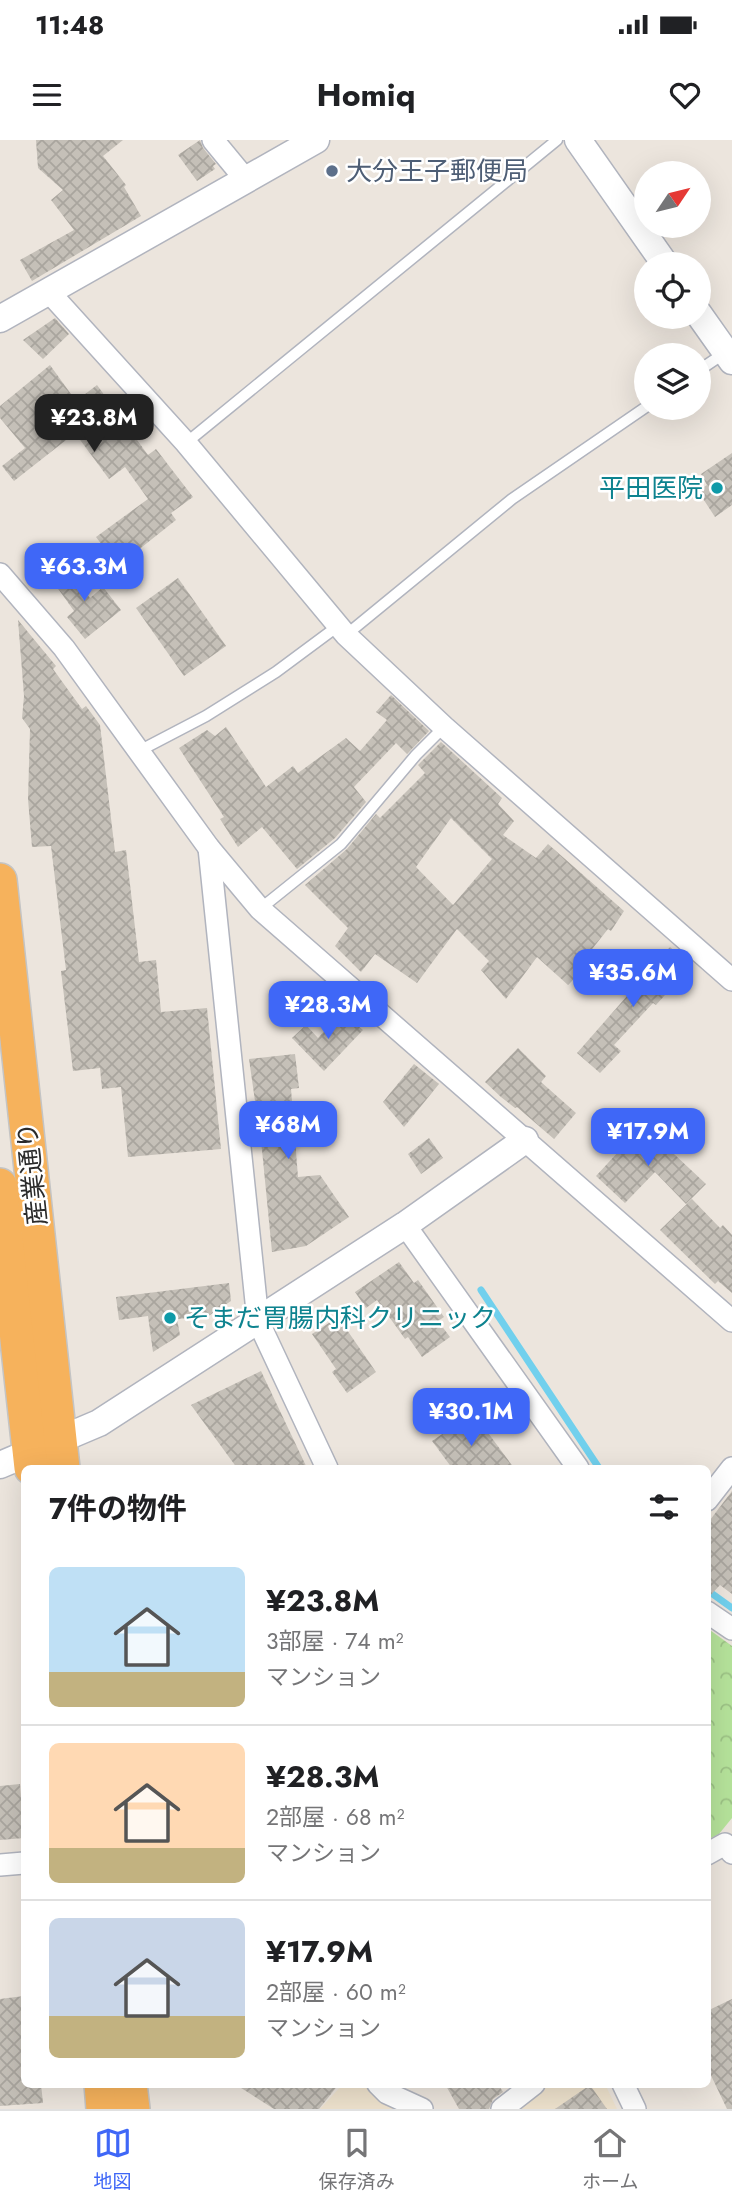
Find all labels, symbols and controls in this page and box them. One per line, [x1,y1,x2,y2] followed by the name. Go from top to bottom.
[35,6,104,44] text: 11:48
[317,72,415,118] text: Homiq
[28,76,66,114] icon: menu
[666,76,704,114] icon: heart
[346,152,528,190] place label: 大分王子郵便局
[634,161,710,238] north arrow
[634,161,711,420] map controls
[324,163,340,179] marker: 大分王子郵便局
[634,252,711,329] button: locate
[634,343,711,420] button: layers
[37,394,151,454] pin: ¥23.8M
[51,400,137,434] text: ¥23.8M
[599,469,703,507] place label: 平田医院
[709,480,725,496] marker: 平田医院
[27,544,141,603] pin: ¥63.3M
[41,549,127,583] text: ¥63.3M
[576,950,690,1009] pin: ¥35.6M
[589,955,677,989] text: ¥35.6M
[271,982,385,1041] pin: ¥28.3M
[285,987,371,1021] text: ¥28.3M
[247,1102,329,1161] pin: ¥68M
[255,1107,321,1141] text: ¥68M
[591,1108,705,1168] pin: ¥17.9M
[607,1114,689,1148] text: ¥17.9M
[8,1120,56,1228] street label: 産業通り
[184,1299,496,1337] place label: そまだ胃腸内科クリニック
[162,1310,178,1326] marker: そまだ胃腸内科クリニック
[414,1388,528,1448] pin: ¥30.1M
[429,1394,513,1428] text: ¥30.1M
[49,1487,187,1530] text: 7件の物件
[645,1488,683,1526] icon: filters
[266,1579,379,1622] text: ¥23.8M
[105,1595,189,1679] icon: home
[266,1624,404,1658] text: 3部屋 · 74 m²
[266,1660,381,1694] text: マンション
[266,1755,379,1798] text: ¥28.3M
[105,1771,189,1855] icon: home
[266,1800,404,1834] text: 2部屋 · 68 m²
[266,1836,381,1870] text: マンション
[266,1930,373,1973] text: ¥17.9M
[105,1946,189,2030] icon: home
[266,1975,406,2009] text: 2部屋 · 60 m²
[266,2011,381,2045] text: マンション
[94,2124,132,2195] tab: 地図
[319,2124,395,2195] tab: 保存済み
[582,2124,638,2195] tab: ホーム

